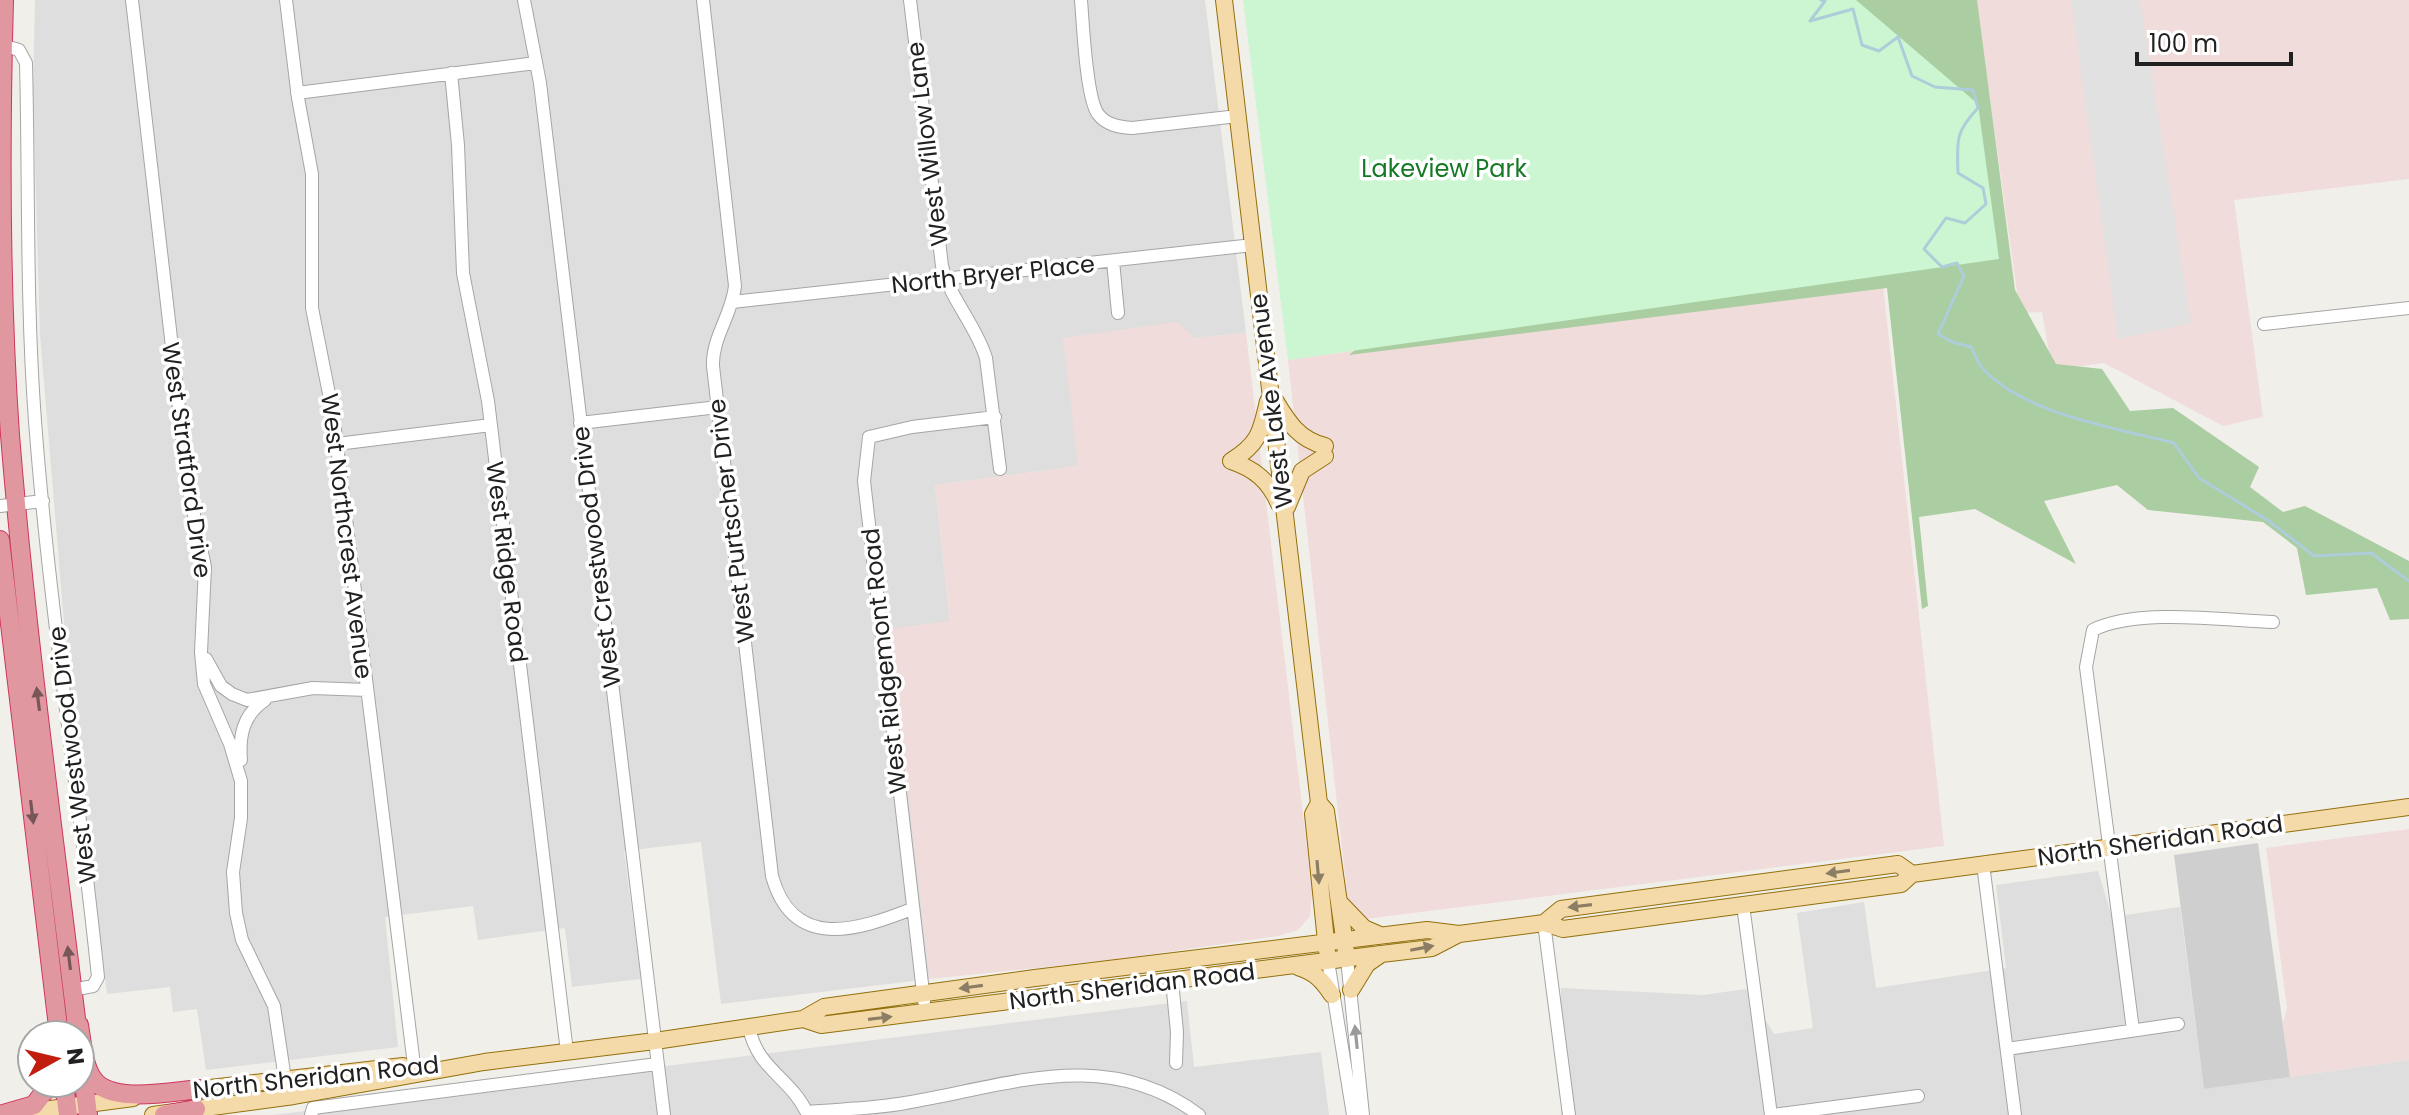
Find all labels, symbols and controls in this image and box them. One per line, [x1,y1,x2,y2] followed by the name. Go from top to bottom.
[2137,16,2291,66] scale bar
[2149,27,2218,60] text: 100 m
[898,40,956,248] street label: West Willow Lane
[1361,152,1527,185] park label: Lakeview Park
[890,247,1096,301] street label: North Bryer Place
[1241,292,1301,510] street label: West Lake Avenue
[154,340,220,580] street label: West Stratford Drive
[313,391,381,681] street label: West Northcrest Avenue
[700,397,762,645] street label: West Purtscher Drive
[564,425,628,689] street label: West Crestwood Drive
[478,459,536,665] street label: West Ridge Road
[854,527,914,795] street label: West Ridgemont Road
[40,625,104,885] street label: West Westwood Drive
[31,686,44,711] one-way arrow
[26,800,39,825] one-way arrow
[2035,806,2285,874] street label: North Sheridan Road
[1312,860,1325,885] one-way arrow
[1825,866,1850,879] one-way arrow
[1567,900,1592,913] one-way arrow
[1410,941,1435,954] one-way arrow
[62,945,75,970] one-way arrow
[1007,955,1257,1017] street label: North Sheridan Road
[958,981,983,994] one-way arrow
[868,1011,893,1024] one-way arrow
[16,1019,96,1099] north arrow
[1349,1024,1362,1049] one-way arrow
[59,1046,92,1067] text: N
[191,1048,441,1106] street label: North Sheridan Road

